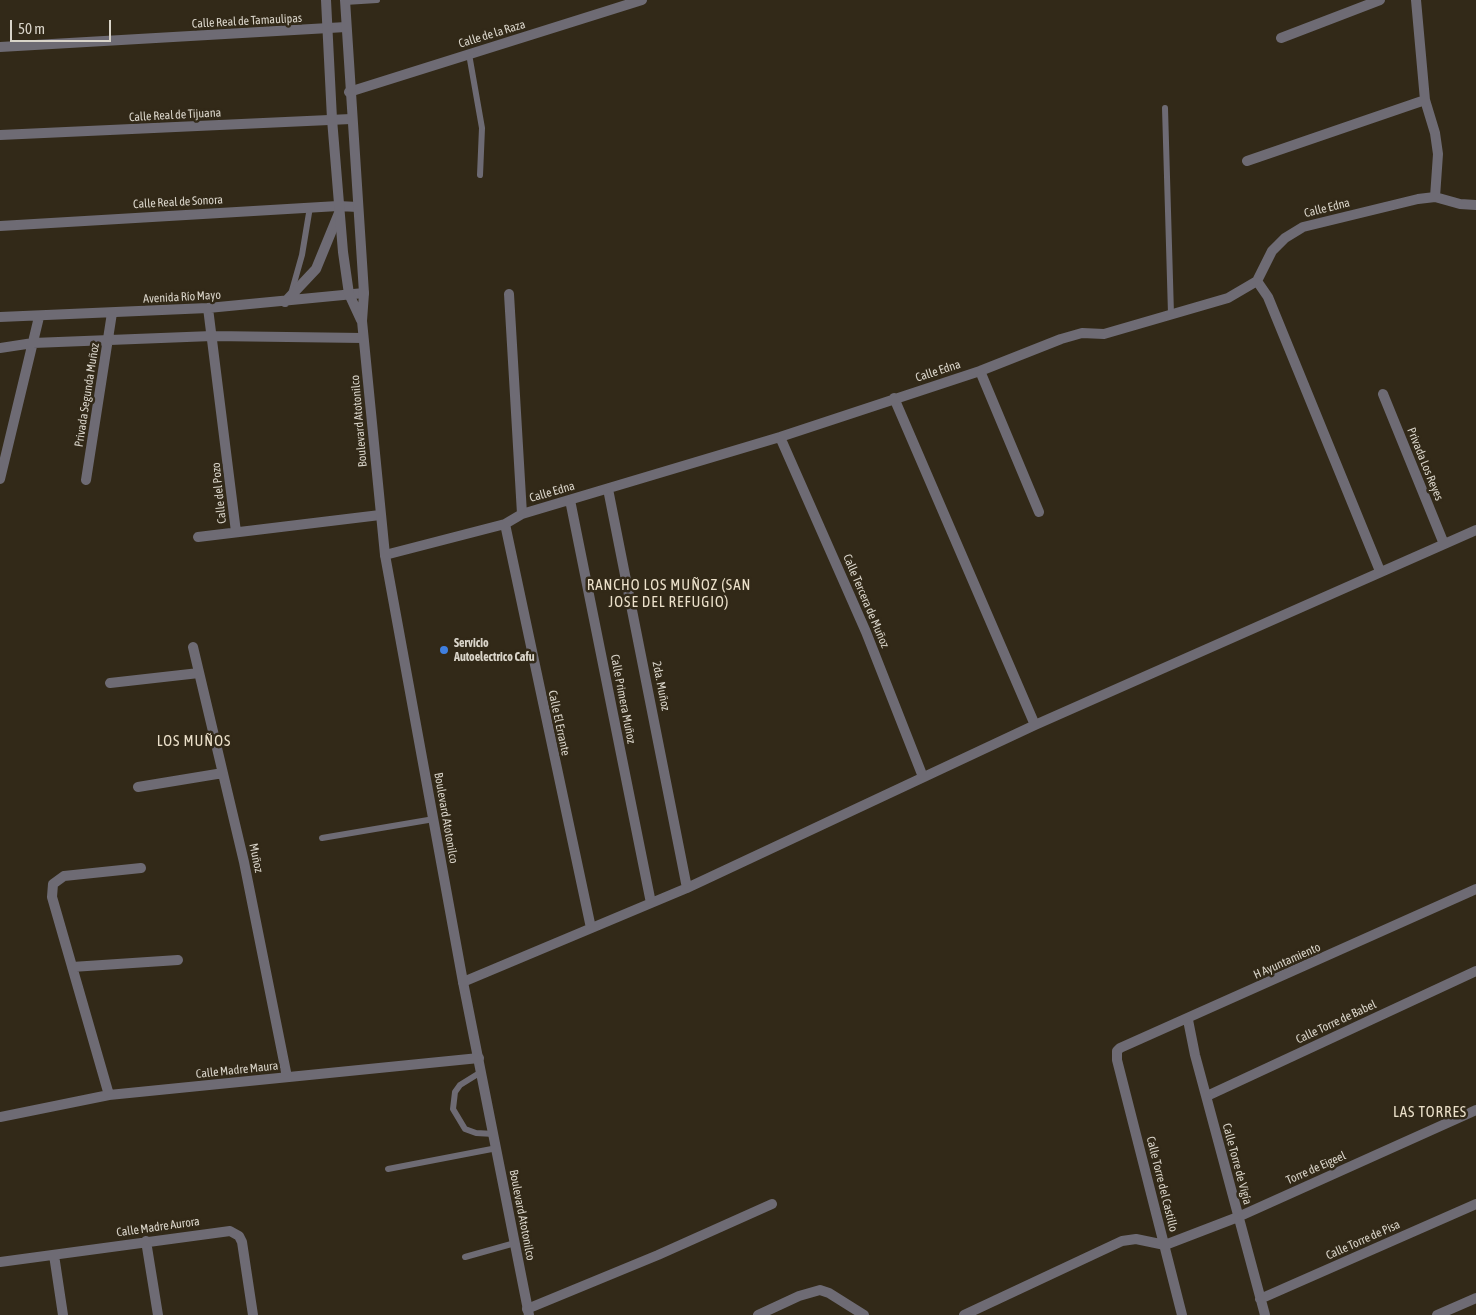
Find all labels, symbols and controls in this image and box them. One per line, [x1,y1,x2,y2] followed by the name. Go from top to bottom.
[12,10,114,42] scale bar
[191,11,303,31] street label: Calle Real de Tamaulipas
[457,17,527,51] street label: Calle de la Raza
[18,20,45,37] text: 50 m
[129,105,221,125] street label: Calle Real de Tijuana
[133,192,223,212] street label: Calle Real de Sonora
[1303,195,1351,221] street label: Calle Edna
[143,288,221,306] street label: Avenida Río Mayo
[72,342,102,448] street label: Privada Segunda Muñoz
[914,357,962,385] street label: Calle Edna
[348,374,370,468] street label: Boulevard Atotonilco
[1404,425,1446,503] street label: Privada Los Reyes
[209,462,229,524] street label: Calle del Pozo
[528,479,576,505] street label: Calle Edna
[840,552,892,650] street label: Calle Tercera de Muñoz
[584,576,754,611] district label: RANCHO LOS MUÑOZ (SAN JOSE DEL REFUGIO)
[454,636,535,664] place label: Servicio Autoelectrico Cafu
[438,644,450,656] marker: Servicio Autoelectrico Cafu
[607,653,639,745] street label: Calle Primera Muñoz
[649,660,673,712] street label: 2da. Muñoz
[545,689,573,757] street label: Calle El Errante
[156,732,232,750] district label: LOS MUÑOS
[431,771,461,865] street label: Boulevard Atotonilco
[246,842,266,874] street label: Muñoz
[1251,940,1323,982] street label: H Ayuntamiento
[1294,997,1378,1047] street label: Calle Torre de Babel
[195,1059,279,1081] street label: Calle Madre Maura
[1392,1103,1468,1121] district label: LAS TORRES
[1219,1122,1255,1206] street label: Calle Torre de Vigía
[1143,1135,1181,1233] street label: Calle Torre del Castillo
[1284,1148,1348,1188] street label: Torre de Eigeel
[506,1168,538,1262] street label: Boulevard Atotonilco
[115,1214,201,1240] street label: Calle Madre Aurora
[1324,1217,1402,1263] street label: Calle Torre de Pisa

